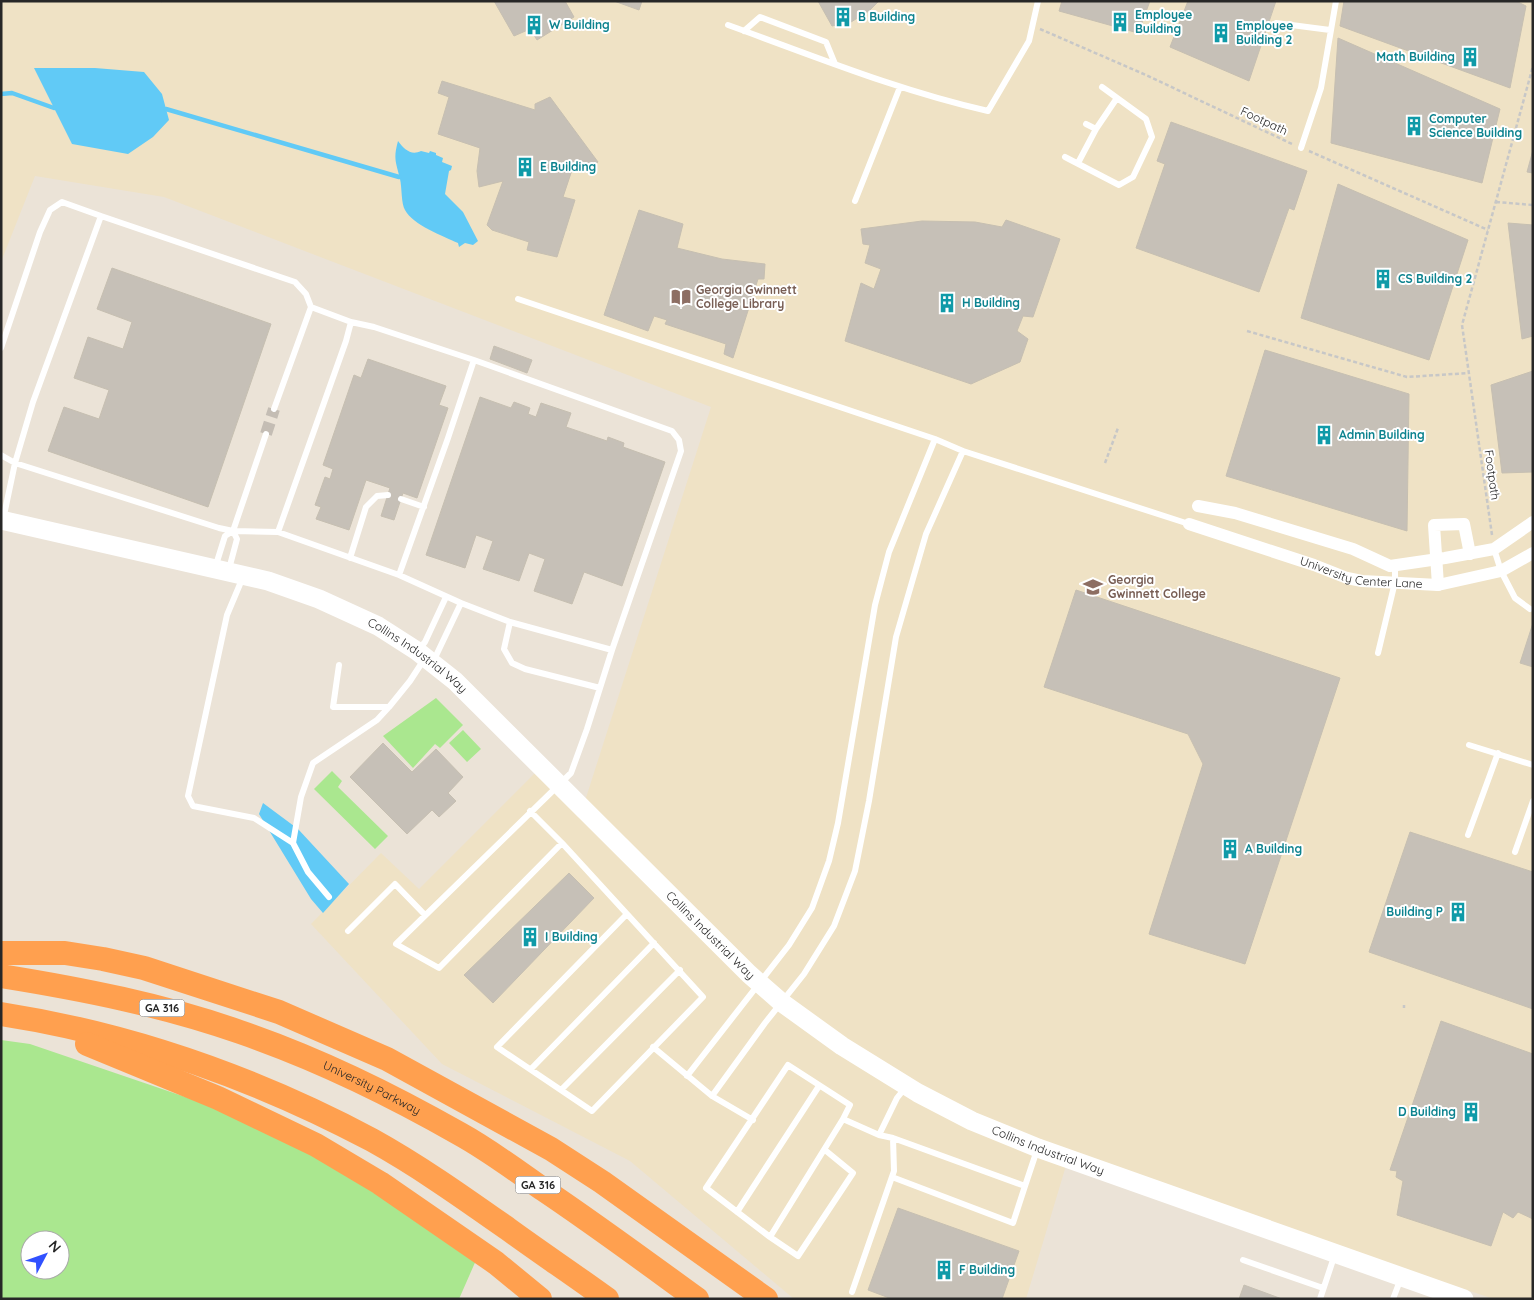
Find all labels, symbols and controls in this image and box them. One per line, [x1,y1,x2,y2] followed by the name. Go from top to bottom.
[832,6,854,28] building icon: B Building
[1135,7,1192,36] place label: Employee Building
[858,9,915,24] place label: B Building
[1109,11,1131,33] building icon: Employee Building
[523,14,545,36] building icon: W Building
[549,17,610,32] place label: W Building
[1236,18,1293,47] place label: Employee Building 2
[1210,22,1232,44] building icon: Employee Building 2
[1459,46,1481,68] building icon: Math Building
[1376,49,1455,64] place label: Math Building
[1238,103,1290,138] street label: Footpath
[1429,111,1522,140] place label: Computer Science Building
[1403,115,1425,137] building icon: Computer Science Building
[514,156,536,178] building icon: E Building
[540,159,596,174] place label: E Building
[1372,268,1394,290] building icon: CS Building 2
[1398,271,1472,286] place label: CS Building 2
[696,282,797,311] place label: Georgia Gwinnett College Library
[670,286,692,308] library icon: Georgia Gwinnett College Library
[936,292,958,314] building icon: H Building
[962,295,1020,310] place label: H Building
[1313,424,1335,446] building icon: Admin Building
[1339,427,1425,442] place label: Admin Building
[1482,449,1503,501] street label: Footpath
[1298,553,1423,591] street label: University Center Lane
[1108,572,1206,601] place label: Georgia Gwinnett College
[1082,576,1104,598] school or university icon: Georgia Gwinnett College
[366,614,471,696] street label: Collins Industrial Way
[1219,838,1241,860] building icon: A Building
[1245,841,1302,856] place label: A Building
[663,888,758,983] street label: Collins Industrial Way
[1447,901,1469,923] building icon: Building P
[1386,904,1443,919] place label: Building P
[519,926,541,948] building icon: I Building
[545,929,598,944] place label: I Building
[140,1000,184,1016] road number: GA 316
[321,1057,423,1118] street label: University Parkway
[1460,1101,1482,1123] building icon: D Building
[1398,1104,1456,1119] place label: D Building
[990,1122,1106,1178] street label: Collins Industrial Way
[516,1176,560,1194] road number: GA 316
[20,1230,70,1280] north arrow
[45,1237,65,1256] text: N
[933,1259,955,1281] building icon: F Building
[959,1262,1015,1277] place label: F Building

